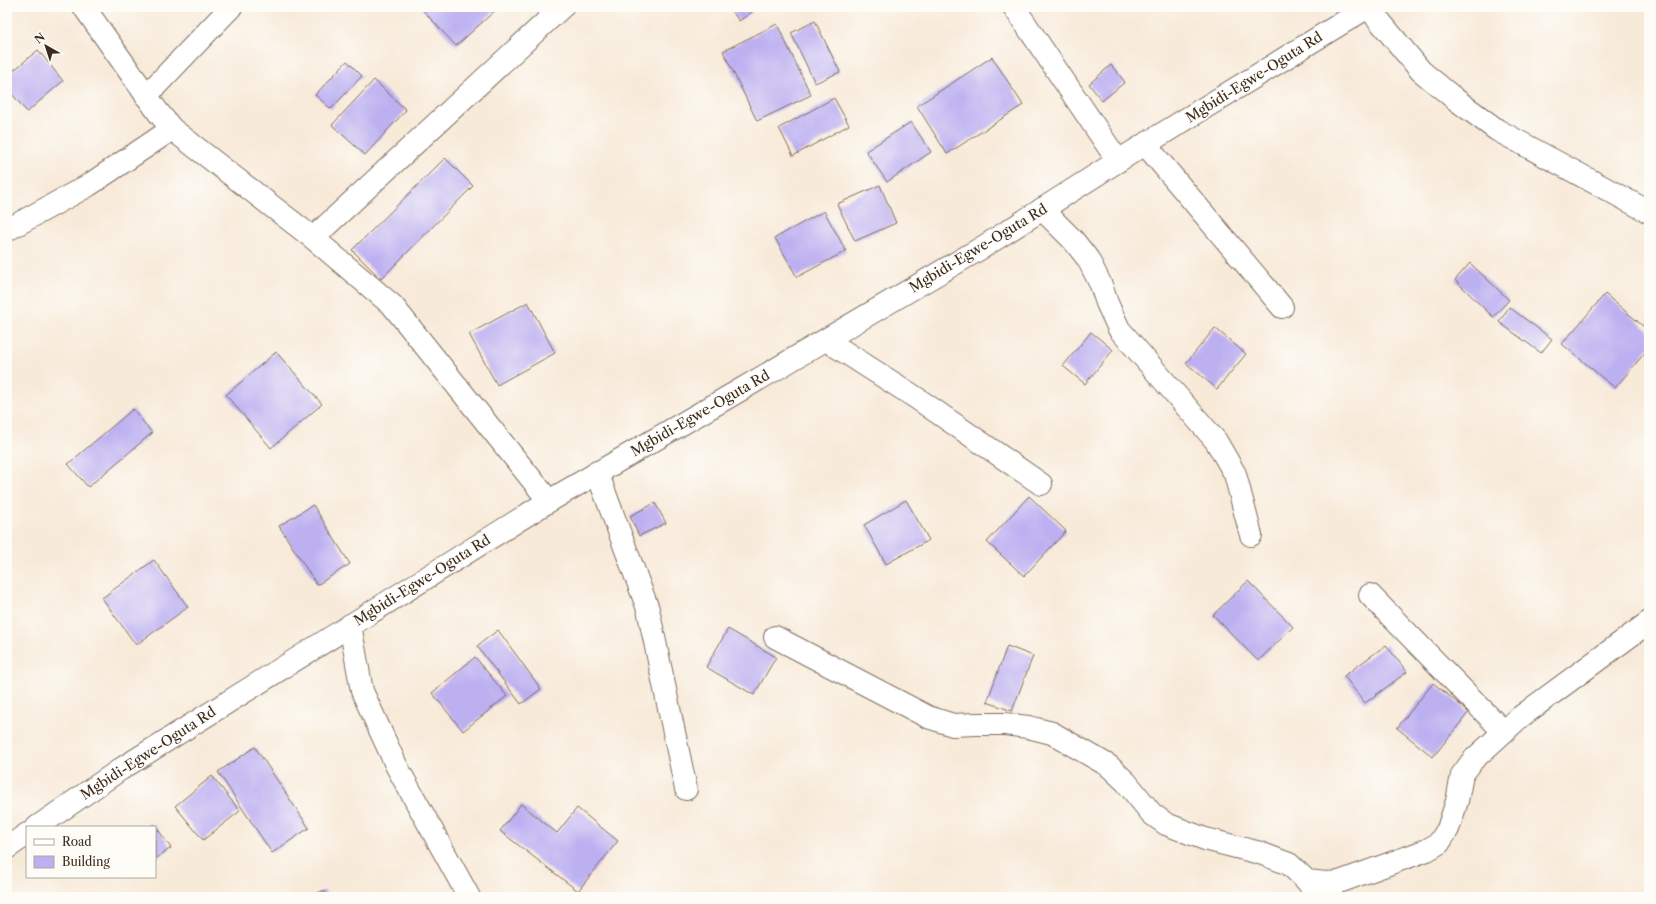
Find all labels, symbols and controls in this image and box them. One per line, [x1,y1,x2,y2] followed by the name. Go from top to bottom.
[26,26,66,66] north arrow
[1182,27,1326,126] street label: Mgbidi-Egwe-Oguta Rd
[32,30,48,47] text: N
[906,199,1051,296] street label: Mgbidi-Egwe-Oguta Rd
[627,366,773,460] street label: Mgbidi-Egwe-Oguta Rd
[350,530,494,629] street label: Mgbidi-Egwe-Oguta Rd
[77,702,219,804] street label: Mgbidi-Egwe-Oguta Rd
[26,826,156,878] legend
[62,834,92,849] text: Road
[62,854,110,869] text: Building

